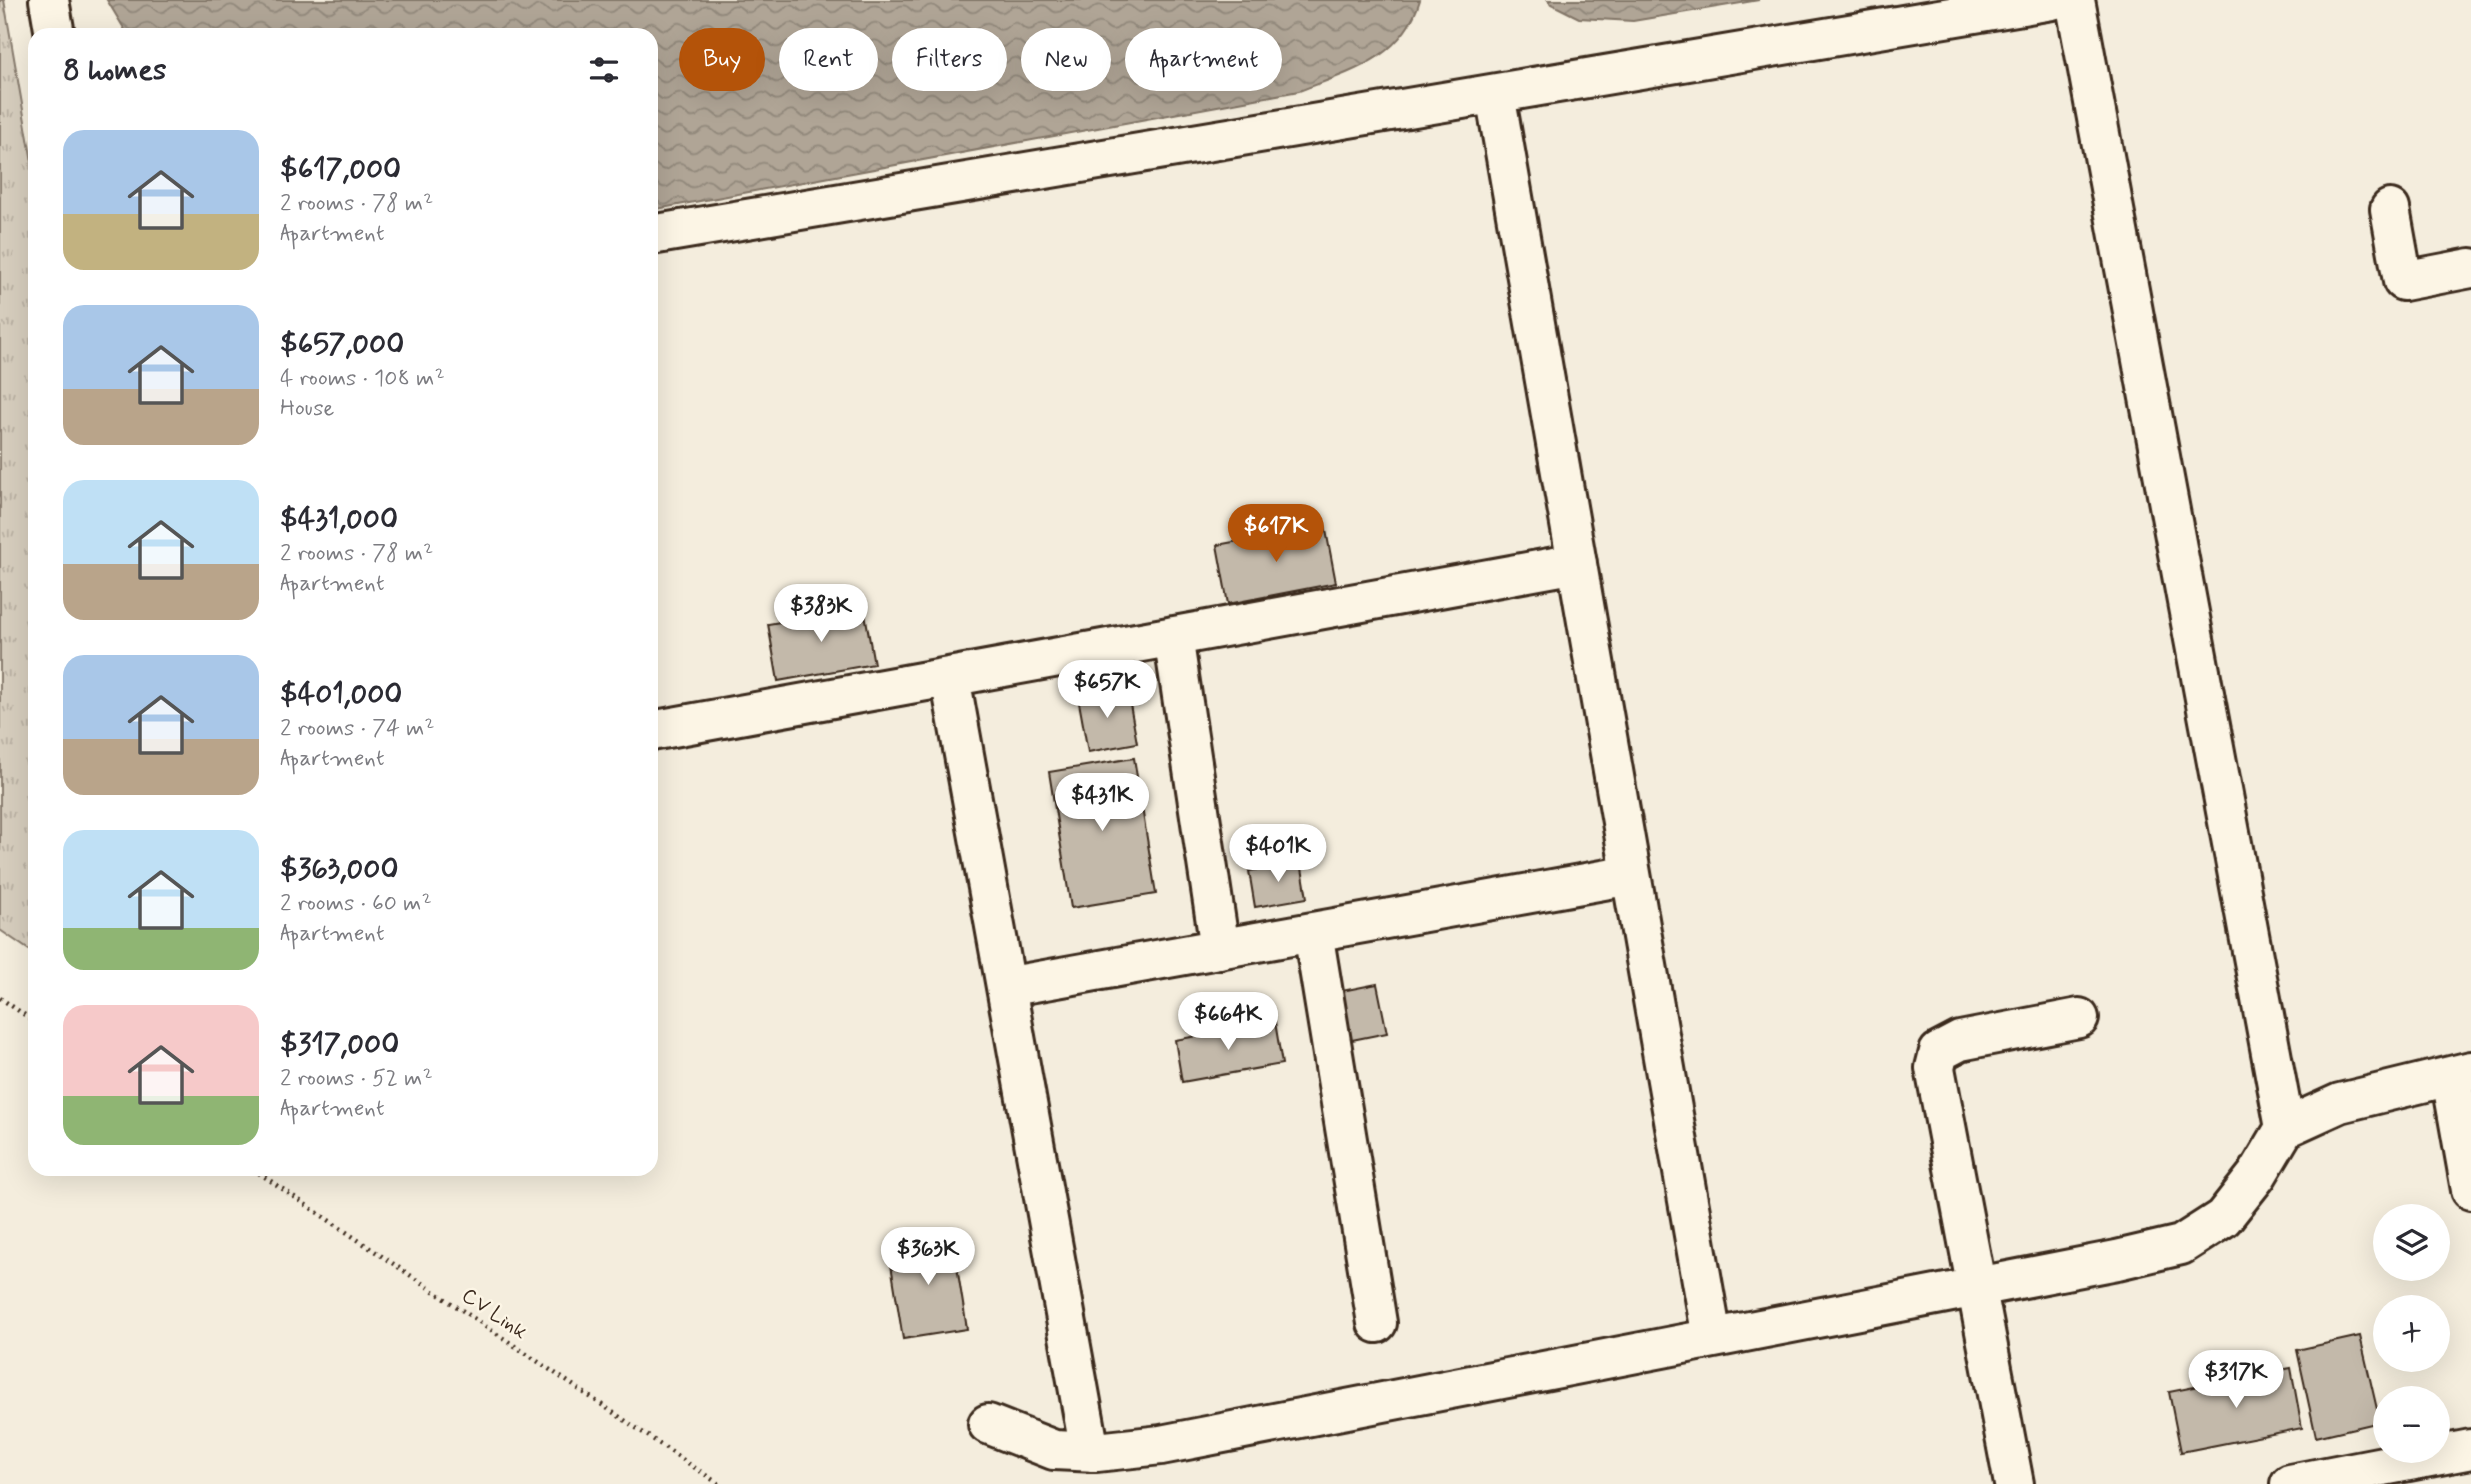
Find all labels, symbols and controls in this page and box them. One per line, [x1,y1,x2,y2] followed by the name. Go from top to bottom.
[679,28,765,91] chip: Buy
[779,28,878,91] chip: Rent
[892,28,1007,91] chip: Filters
[1021,28,1111,91] chip: New
[1125,28,1282,91] chip: Apartment
[63,51,166,90] text: 8 homes
[585,51,623,89] icon: filters
[280,150,401,189] text: $617,000
[119,158,203,242] icon: home
[280,189,433,219] text: 2 rooms · 78 m²
[280,219,385,249] text: Apartment
[280,325,404,364] text: $657,000
[119,333,203,417] icon: home
[280,364,445,394] text: 4 rooms · 108 m²
[280,394,334,424] text: House
[280,500,398,539] text: $431,000
[1227,504,1325,564] pin: $617K
[119,508,203,592] icon: home
[1244,512,1308,542] text: $617K
[280,539,433,569] text: 2 rooms · 78 m²
[280,569,385,599] text: Apartment
[772,584,870,644] pin: $383K
[790,592,852,622] text: $383K
[1058,660,1156,720] pin: $657K
[1074,668,1140,698] text: $657K
[280,675,402,714] text: $401,000
[119,683,203,767] icon: home
[280,714,435,744] text: 2 rooms · 74 m²
[280,744,385,774] text: Apartment
[1053,774,1151,833] pin: $431K
[1071,781,1133,811] text: $431K
[1229,824,1327,884] pin: $401K
[1245,832,1311,862] text: $401K
[280,850,399,889] text: $363,000
[119,858,203,942] icon: home
[280,889,432,919] text: 2 rooms · 60 m²
[280,919,385,949] text: Apartment
[1179,992,1277,1052] pin: $664K
[1194,1000,1262,1030] text: $664K
[280,1025,399,1064] text: $317,000
[119,1033,203,1117] icon: home
[280,1064,433,1094] text: 2 rooms · 52 m²
[280,1094,385,1124] text: Apartment
[2373,1204,2450,1463] map controls
[2373,1204,2450,1281] button: layers
[879,1228,977,1287] pin: $363K
[897,1235,959,1265] text: $363K
[456,1282,533,1346] street label: CV Link
[2373,1295,2450,1372] button: +
[2187,1350,2285,1410] pin: $317K
[2205,1358,2267,1388] text: $317K
[2373,1386,2450,1463] button: −

